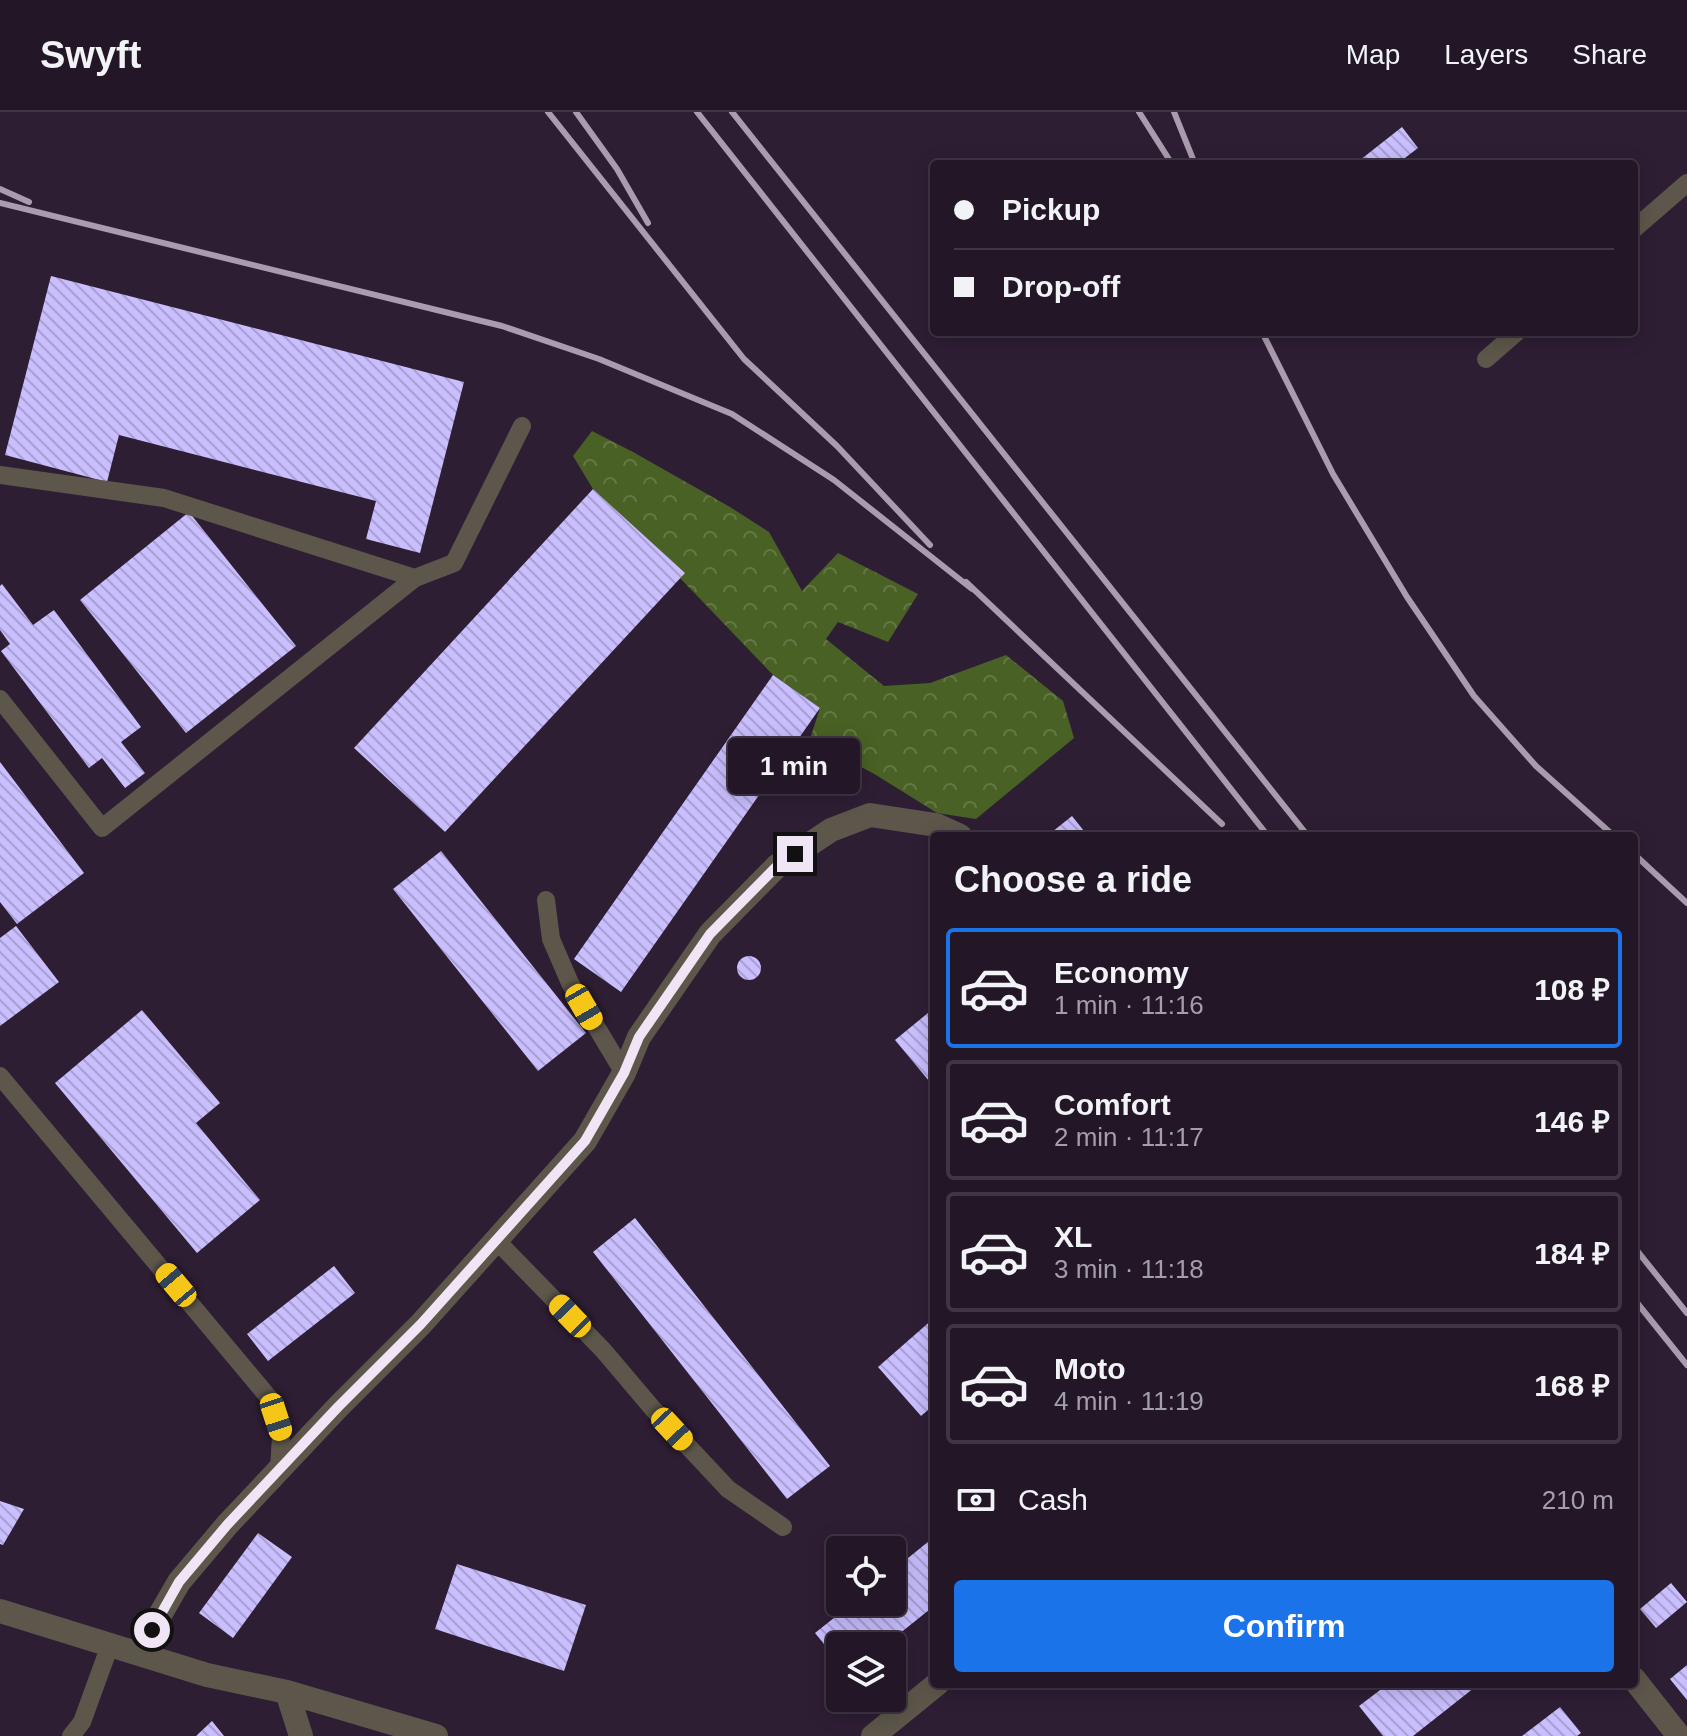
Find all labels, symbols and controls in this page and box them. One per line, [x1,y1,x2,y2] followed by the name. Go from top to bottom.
[40,34,141,76] text: Swyft
[1346,39,1400,70] text: Map
[1444,39,1528,70] text: Layers
[1572,39,1647,70] text: Share
[1002,193,1100,226] text: Pickup
[1002,270,1120,303] text: Drop-off
[729,738,861,794] callout: 1 min
[760,751,828,781] text: 1 min
[777,836,813,872] route end
[954,859,1192,900] text: Choose a ride
[958,952,1030,1024] icon: car
[1054,956,1189,989] text: Economy
[1534,973,1610,1006] text: 108 ₽
[562,980,606,1034] car
[1054,990,1204,1020] text: 1 min · 11:16
[958,1084,1030,1156] icon: car
[1054,1088,1171,1121] text: Comfort
[1534,1105,1610,1138] text: 146 ₽
[1054,1122,1204,1152] text: 2 min · 11:17
[958,1216,1030,1288] icon: car
[1054,1220,1092,1253] text: XL
[1534,1237,1610,1270] text: 184 ₽
[1054,1254,1204,1284] text: 3 min · 11:18
[151,1259,201,1311] car
[545,1290,595,1342] car
[958,1348,1030,1420] icon: car
[1054,1352,1126,1385] text: Moto
[1534,1369,1610,1402] text: 168 ₽
[1054,1386,1204,1416] text: 4 min · 11:19
[257,1390,295,1444] car
[647,1403,697,1455] car
[954,1478,998,1522] icon: cash
[1018,1483,1088,1516] text: Cash
[1542,1485,1614,1515] text: 210 m
[826,1536,906,1712] map controls
[826,1536,906,1616] button: locate
[954,1580,1614,1672] button: Confirm
[134,1612,170,1648] route start
[826,1632,906,1712] button: layers

